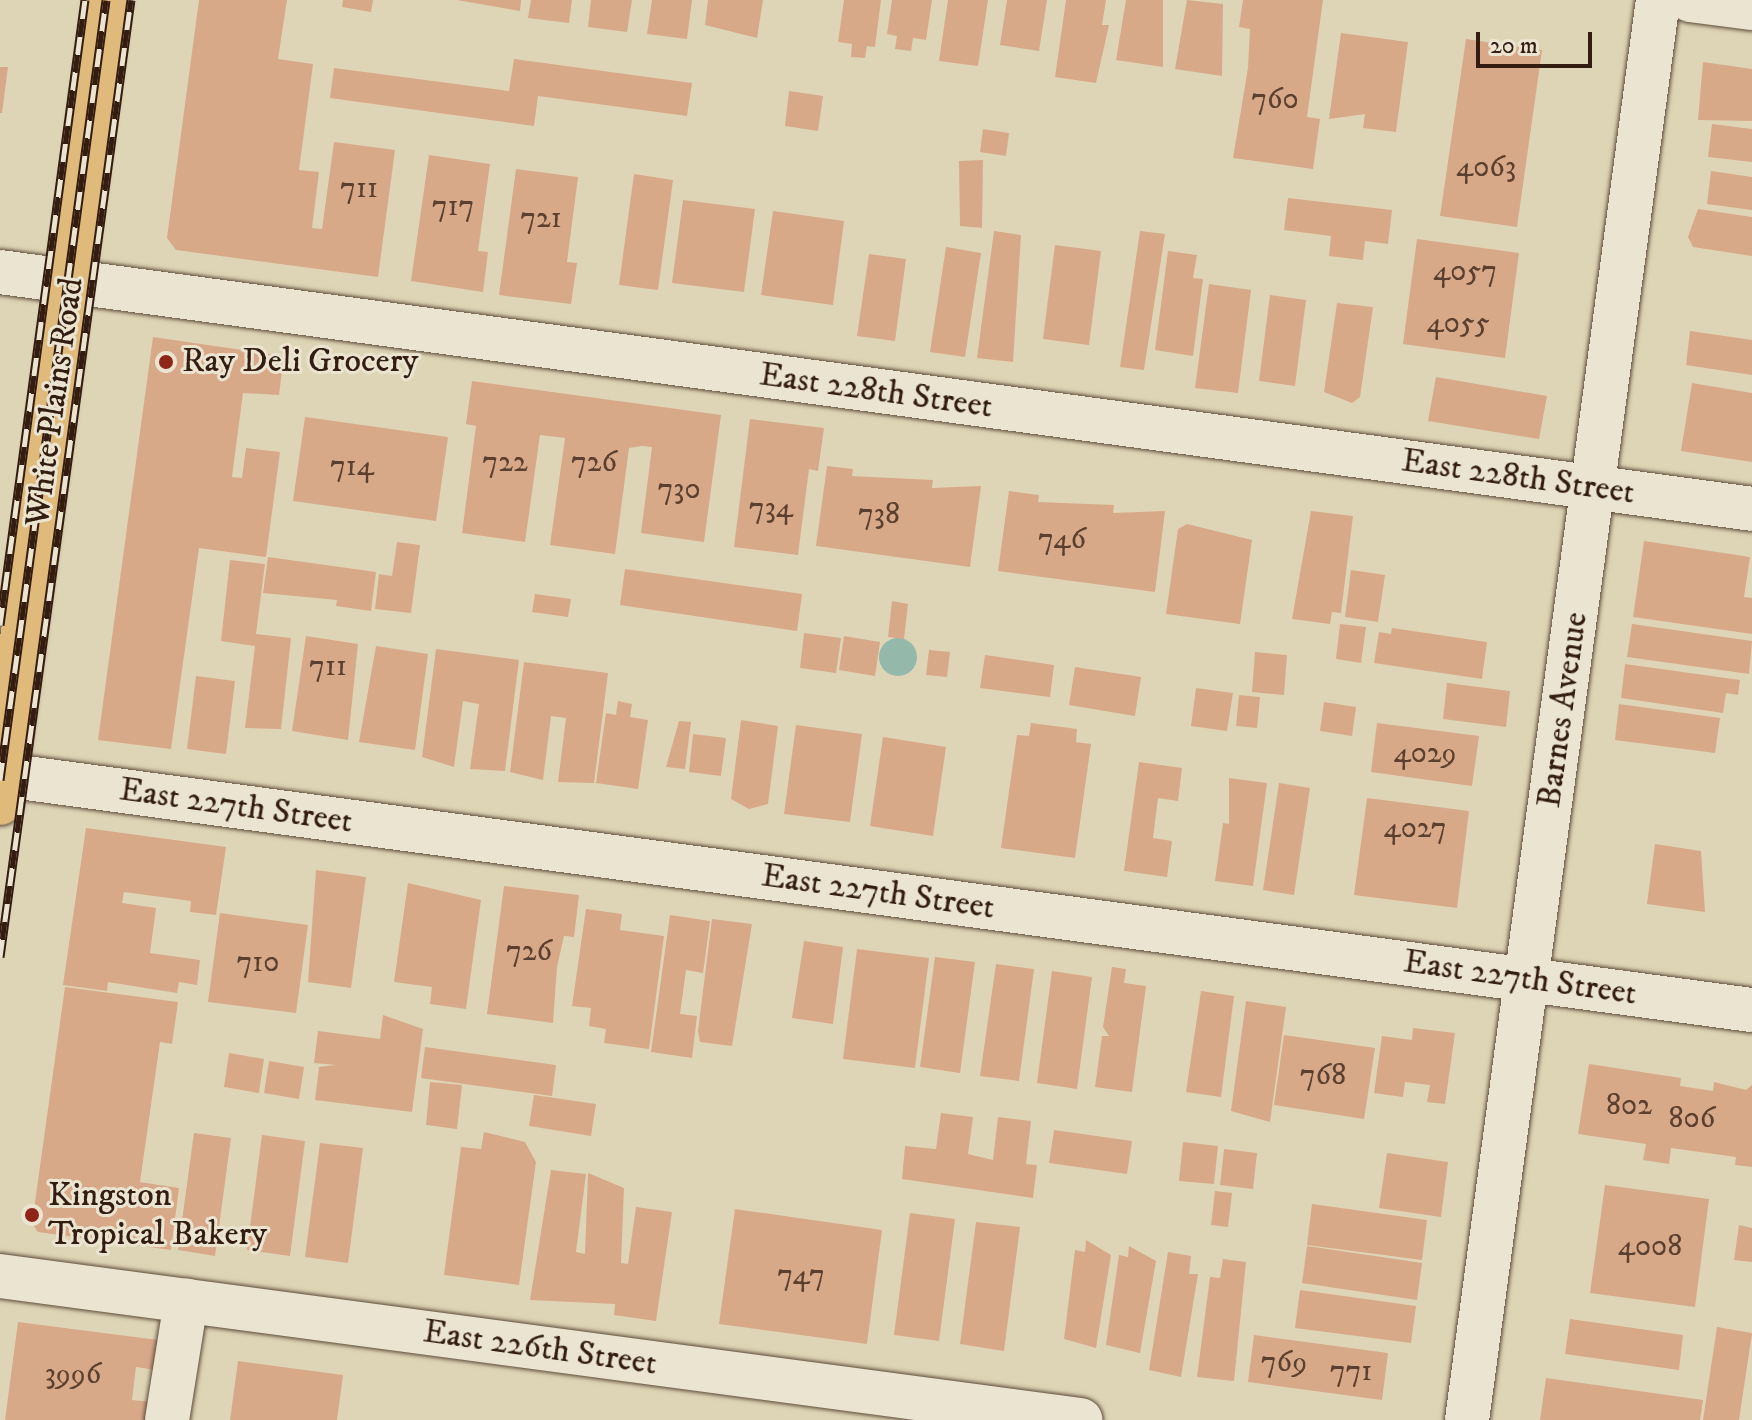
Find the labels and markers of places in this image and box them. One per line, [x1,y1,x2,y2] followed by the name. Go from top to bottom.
[182,342,418,382] place label: Ray Deli Grocery
[157,353,175,371] marker: Ray Deli Grocery
[48,1175,267,1254] place label: Kingston Tropical Bakery
[23,1206,41,1224] marker: Kingston Tropical Bakery

